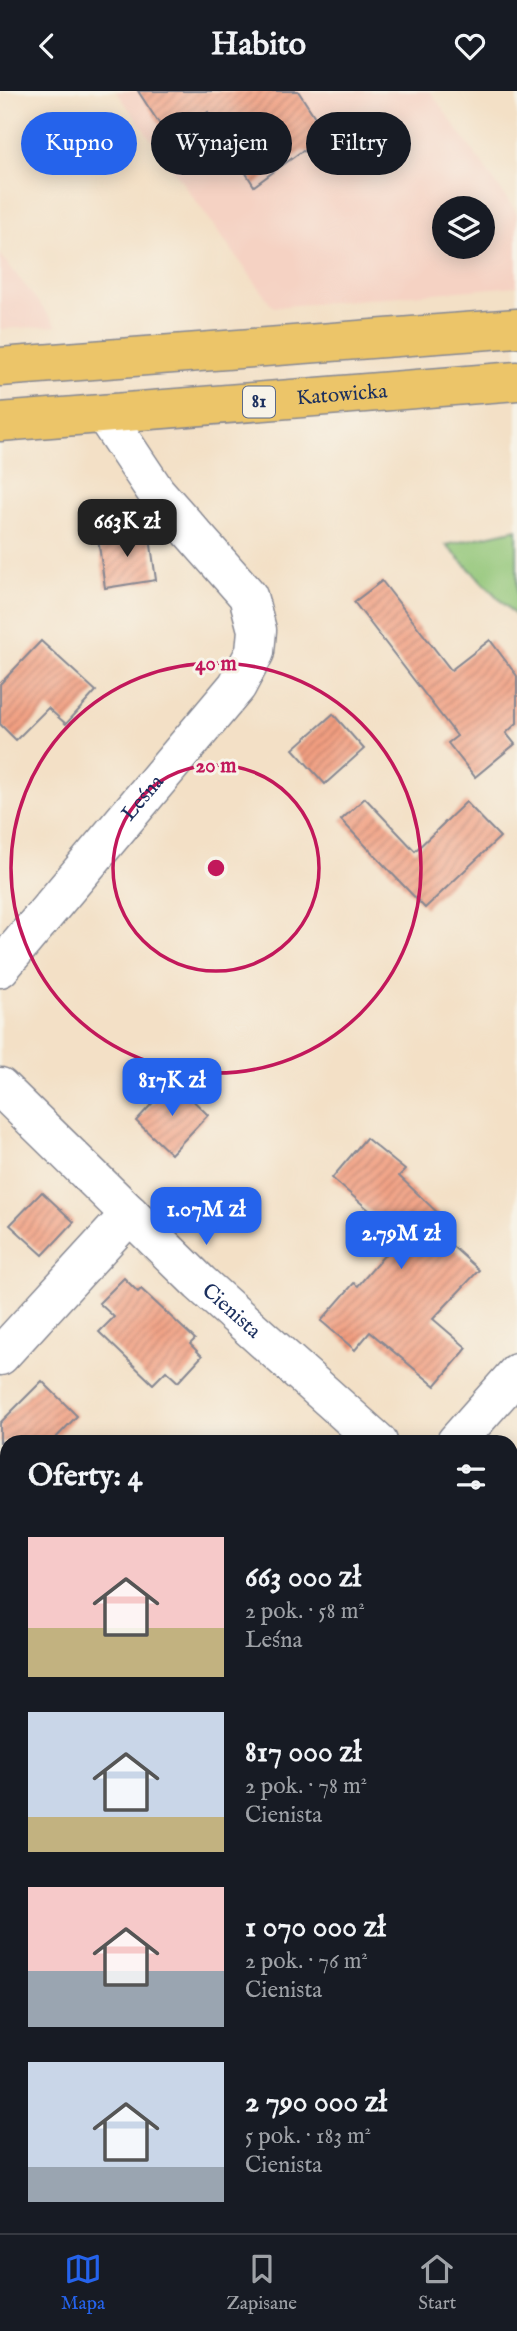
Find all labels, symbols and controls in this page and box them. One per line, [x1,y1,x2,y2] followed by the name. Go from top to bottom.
[211,25,306,66] text: Habito
[28,27,66,65] icon: back
[451,27,489,65] icon: heart
[21,112,137,175] chip: Kupno
[151,112,292,175] chip: Wynajem
[306,112,411,175] chip: Filtry
[432,196,495,259] map controls
[432,196,495,259] button: layers
[295,378,389,412] street label: Katowicka
[243,387,275,417] road number: 81
[62,499,192,559] pin: 663K zł
[94,507,160,536] text: 663K zł
[195,651,237,678] text: 40 m
[196,753,237,780] text: 20 m
[116,769,171,827] street label: Leśna
[204,856,228,880] centre of rings
[107,1059,237,1118] pin: 817K zł
[139,1066,205,1095] text: 817K zł
[134,1187,278,1247] pin: 1.07M zł
[166,1195,246,1224] text: 1.07M zł
[329,1211,473,1271] pin: 2.79M zł
[362,1219,440,1248] text: 2.79M zł
[196,1277,267,1345] street label: Cienista
[28,1458,143,1496] text: Oferty: 4
[452,1458,490,1496] icon: filters
[245,1559,361,1597] text: 663 000 zł
[84,1565,168,1649] icon: home
[245,1597,365,1626] text: 2 pok. · 58 m²
[245,1626,302,1655] text: Leśna
[245,1734,361,1772] text: 817 000 zł
[84,1740,168,1824] icon: home
[245,1772,367,1801] text: 2 pok. · 78 m²
[245,1801,322,1830] text: Cienista
[245,1909,386,1947] text: 1 070 000 zł
[84,1915,168,1999] icon: home
[245,1947,368,1976] text: 2 pok. · 76 m²
[245,1976,322,2005] text: Cienista
[245,2084,387,2122] text: 2 790 000 zł
[84,2090,168,2174] icon: home
[245,2122,371,2151] text: 5 pok. · 183 m²
[245,2151,322,2180] text: Cienista
[61,2250,105,2316] tab: Mapa
[226,2250,297,2316] tab: Zapisane
[418,2250,456,2316] tab: Start

